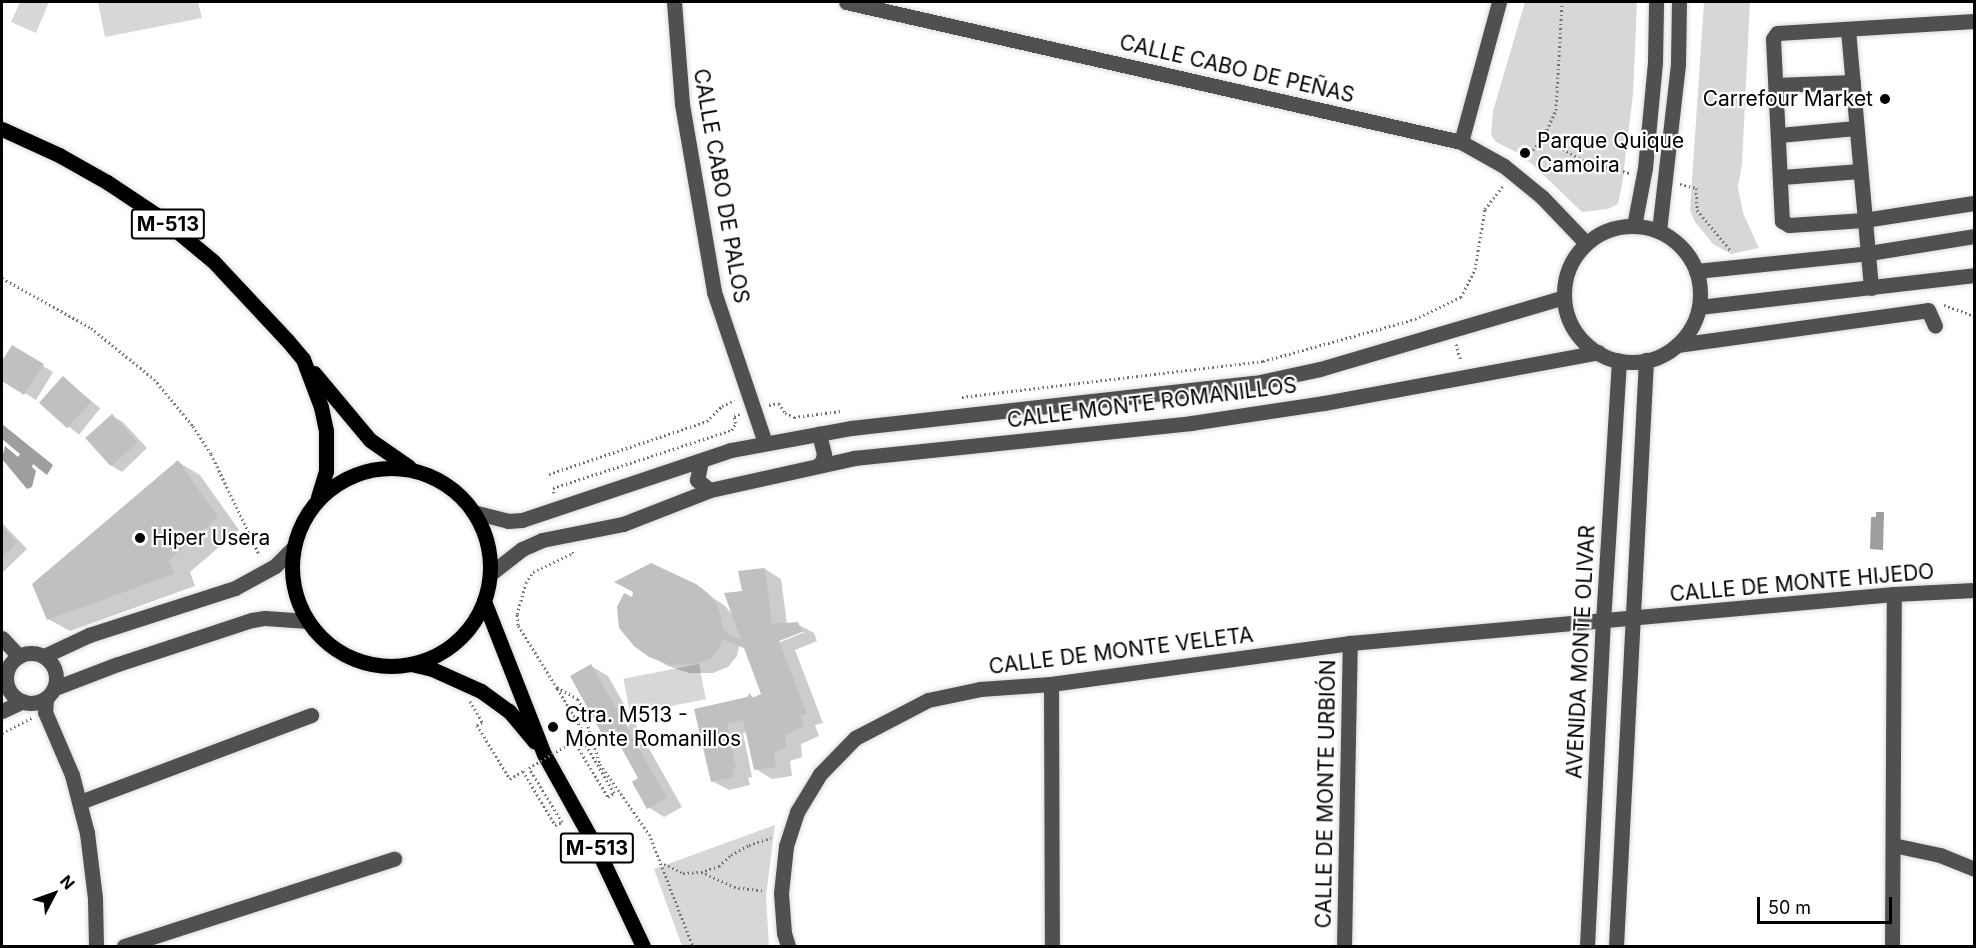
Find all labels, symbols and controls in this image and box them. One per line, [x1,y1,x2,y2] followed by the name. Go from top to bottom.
[1117,30,1357,108] street label: CALLE CABO DE PEÑAS
[688,67,754,305] street label: CALLE CABO DE PALOS
[1703,86,1873,112] place label: Carrefour Market
[1878,92,1892,106] marker: Carrefour Market
[1537,128,1684,178] place label: Parque Quique Camoira
[1518,146,1532,160] marker: Parque Quique Camoira
[130,207,206,241] road number: M-513
[1006,373,1298,433] street label: CALLE MONTE ROMANILLOS
[152,525,270,551] place label: Hiper Usera
[1562,525,1600,779] street label: AVENIDA MONTE OLIVAR
[133,531,147,545] marker: Hiper Usera
[1669,559,1935,607] street label: CALLE DE MONTE HIJEDO
[987,622,1255,680] street label: CALLE DE MONTE VELETA
[1311,659,1341,929] street label: CALLE DE MONTE URBIÓN
[565,702,741,752] place label: Ctra. M513 - Monte Romanillos
[546,720,560,734] marker: Ctra. M513 - Monte Romanillos
[560,831,634,865] road number: M-513
[24,864,84,924] north arrow
[56,871,79,893] text: N
[1760,885,1895,923] scale bar
[1768,897,1811,918] text: 50 m

